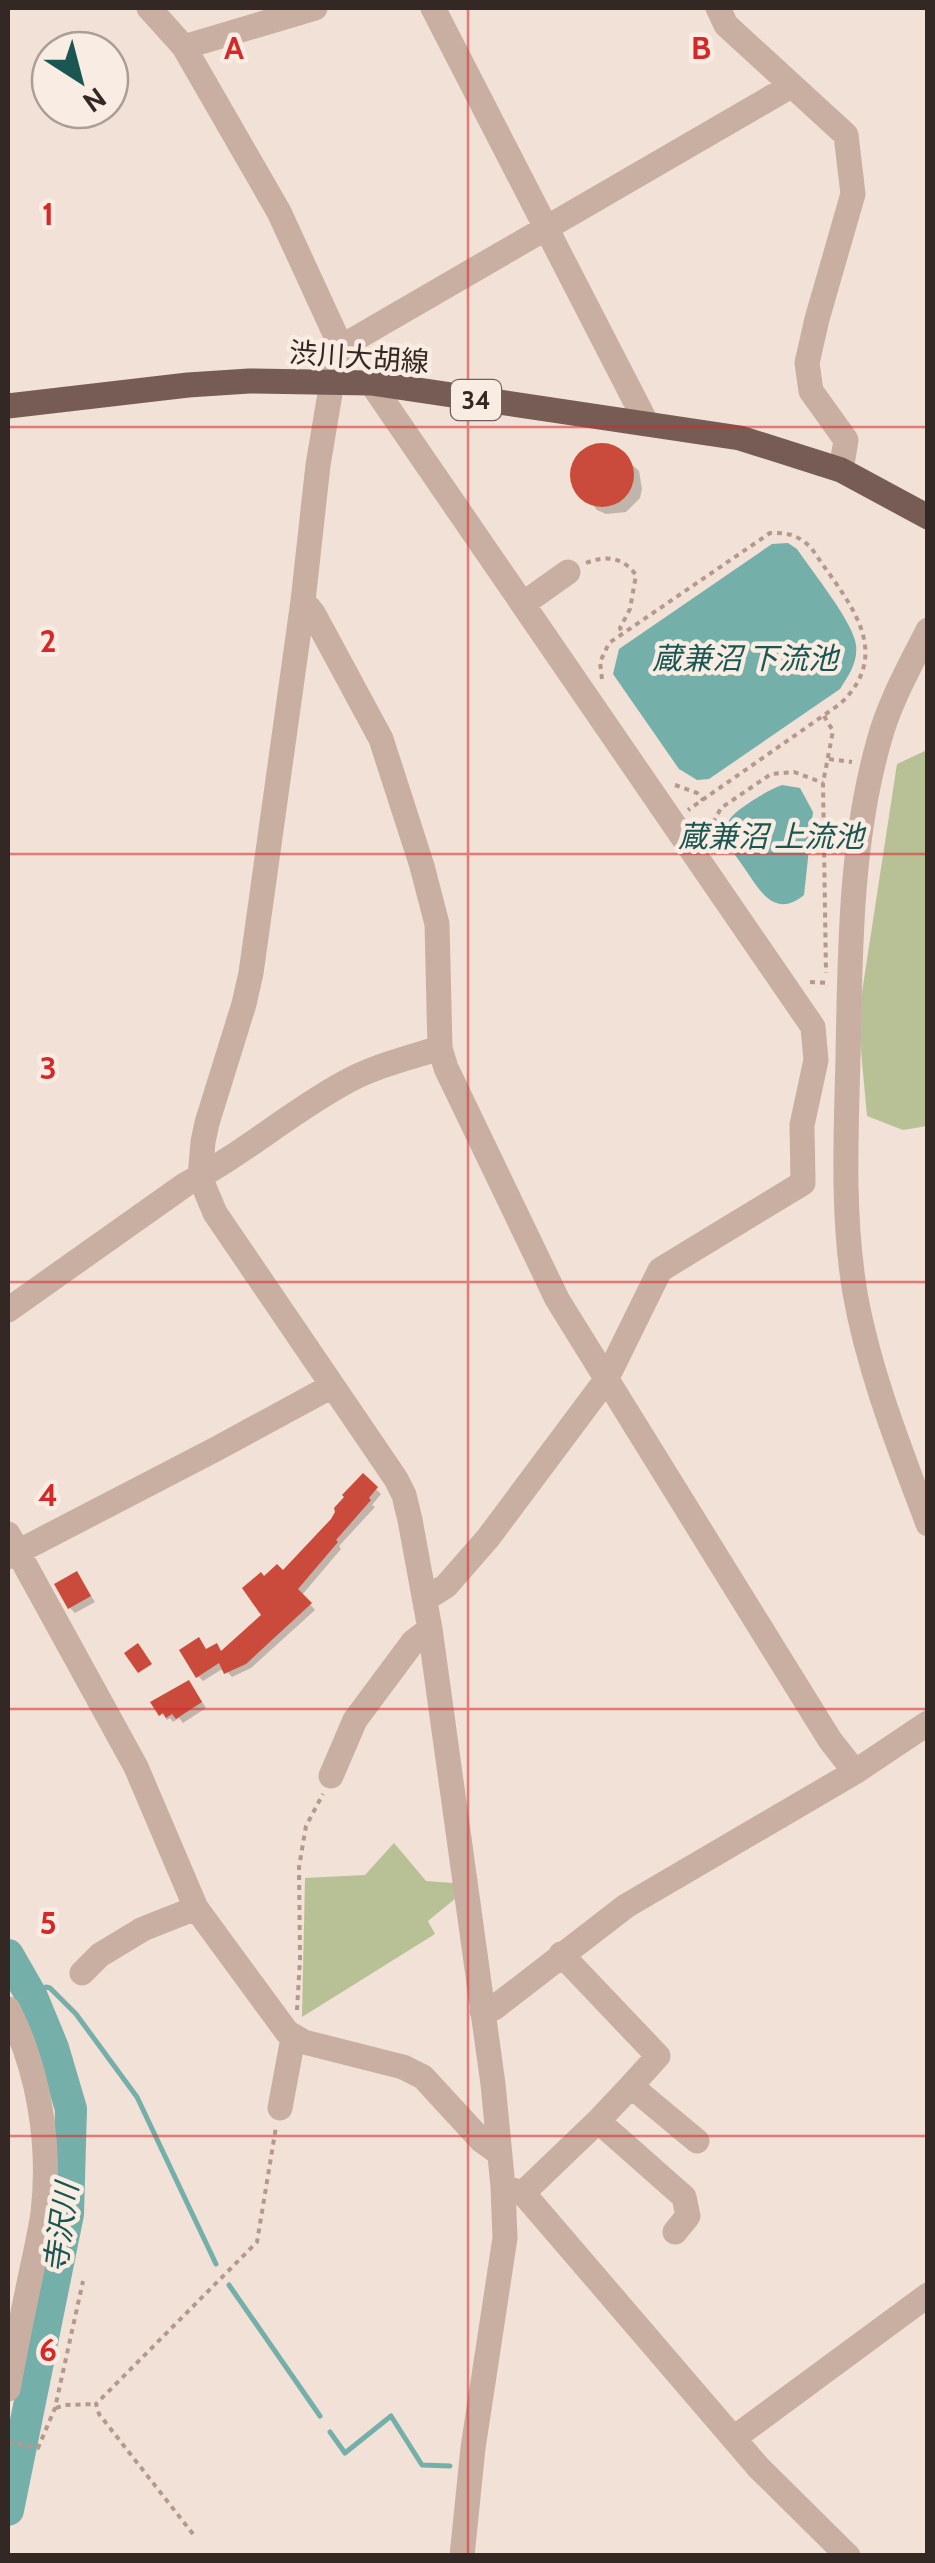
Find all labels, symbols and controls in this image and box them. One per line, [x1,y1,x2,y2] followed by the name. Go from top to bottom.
[224,28,244,67] text: A
[691,28,711,67] text: B
[30,30,130,130] north arrow
[77,81,113,120] text: N
[42,194,54,233] text: 1
[288,335,430,379] street label: 渋川大胡線
[451,380,501,420] road number: 34
[40,621,56,660] text: 2
[652,640,841,677] water label: 蔵兼沼 下流池
[678,818,867,855] water label: 蔵兼沼 上流池
[39,1048,57,1087] text: 3
[38,1475,58,1514] text: 4
[39,1903,57,1942] text: 5
[36,2178,86,2275] water label: 寺沢川
[39,2330,57,2369] text: 6

